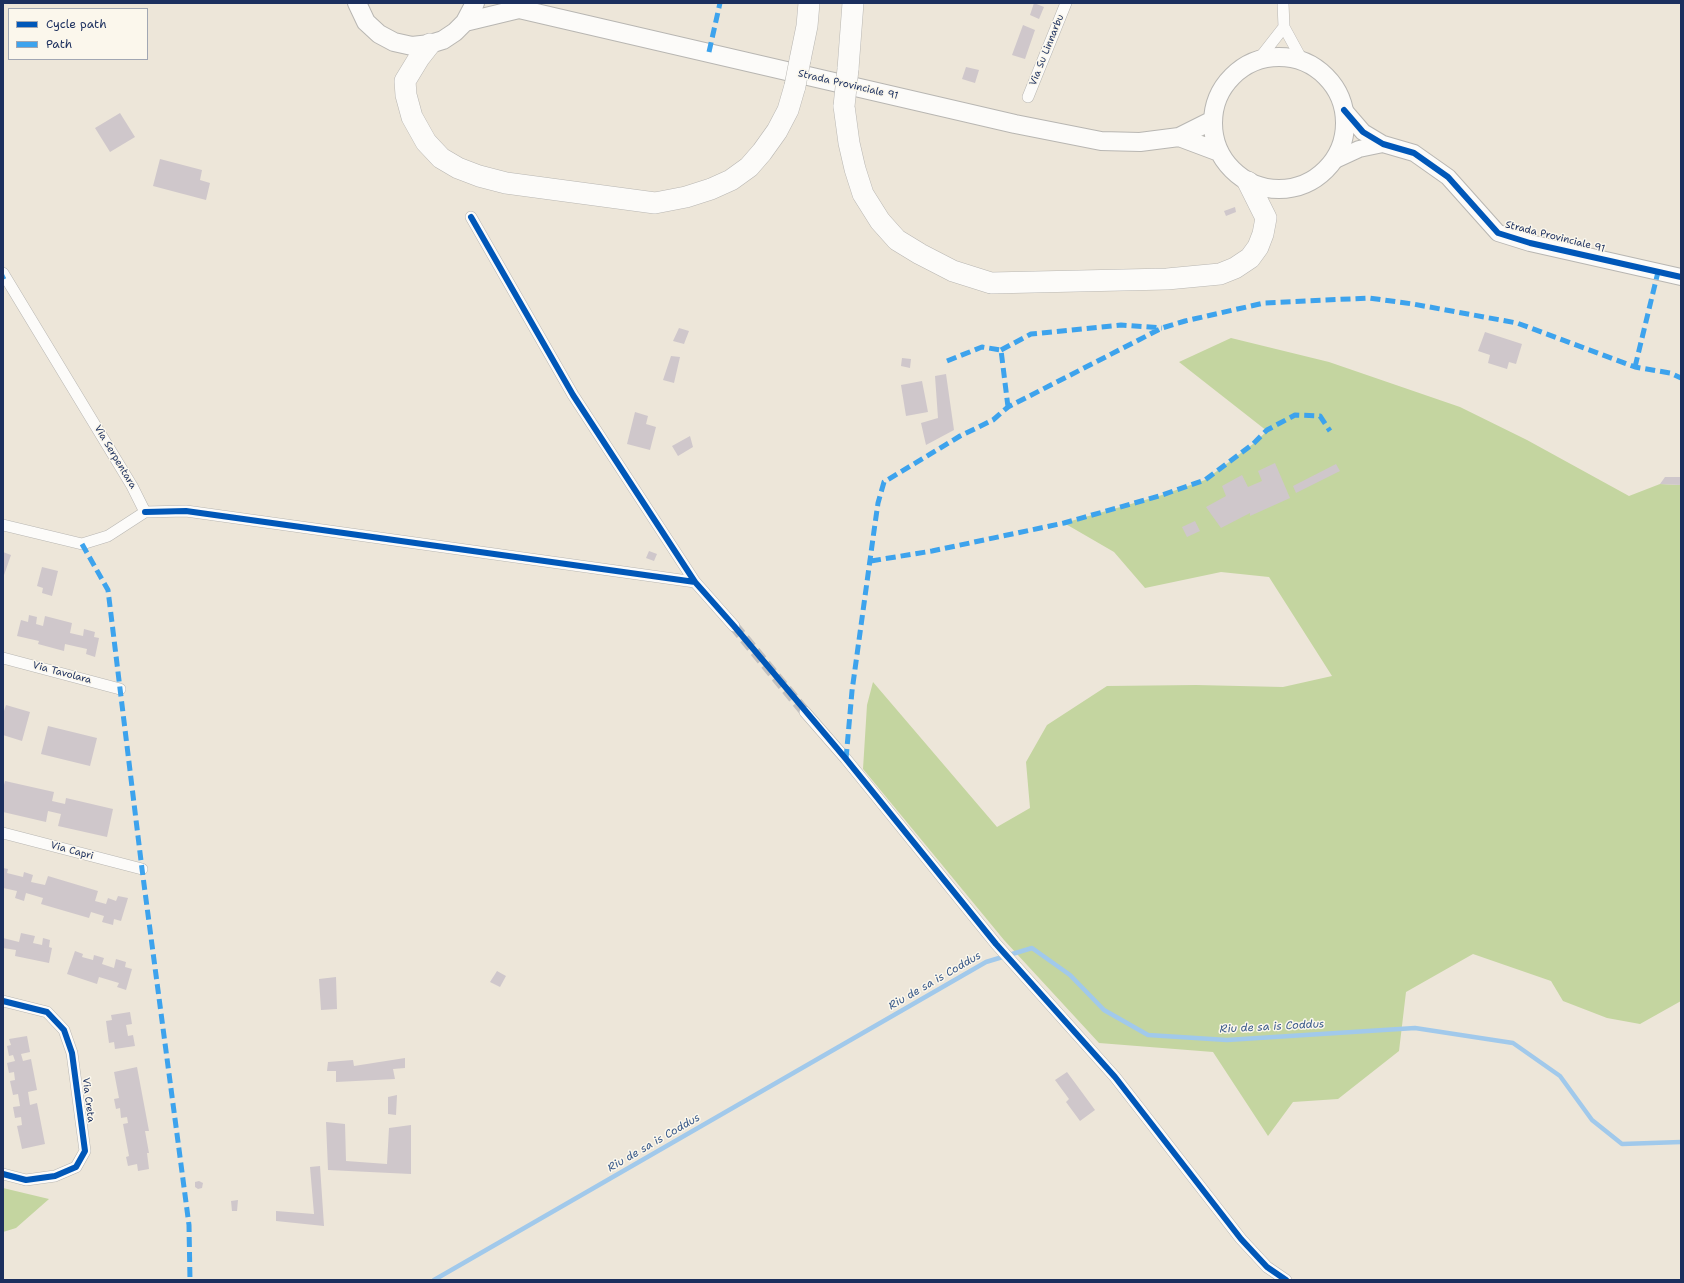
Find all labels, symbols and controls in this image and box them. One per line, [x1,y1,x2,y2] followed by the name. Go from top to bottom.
[8,8,148,60] legend
[1027,13,1067,87] street label: Via Su Linnarbu
[46,16,107,32] text: Cycle path
[46,36,72,52] text: Path
[797,68,899,102] street label: Strada Provinciale 91
[1504,219,1606,255] street label: Strada Provinciale 91
[91,423,139,491] street label: Via Serpentara
[31,659,93,687] street label: Via Tavolara
[49,840,95,862] street label: Via Capri
[886,949,984,1013] water label: Riu de sa is Coddus
[1219,1018,1325,1036] water label: Riu de sa is Coddus
[79,1077,97,1123] street label: Via Creta
[605,1111,703,1175] water label: Riu de sa is Coddus

